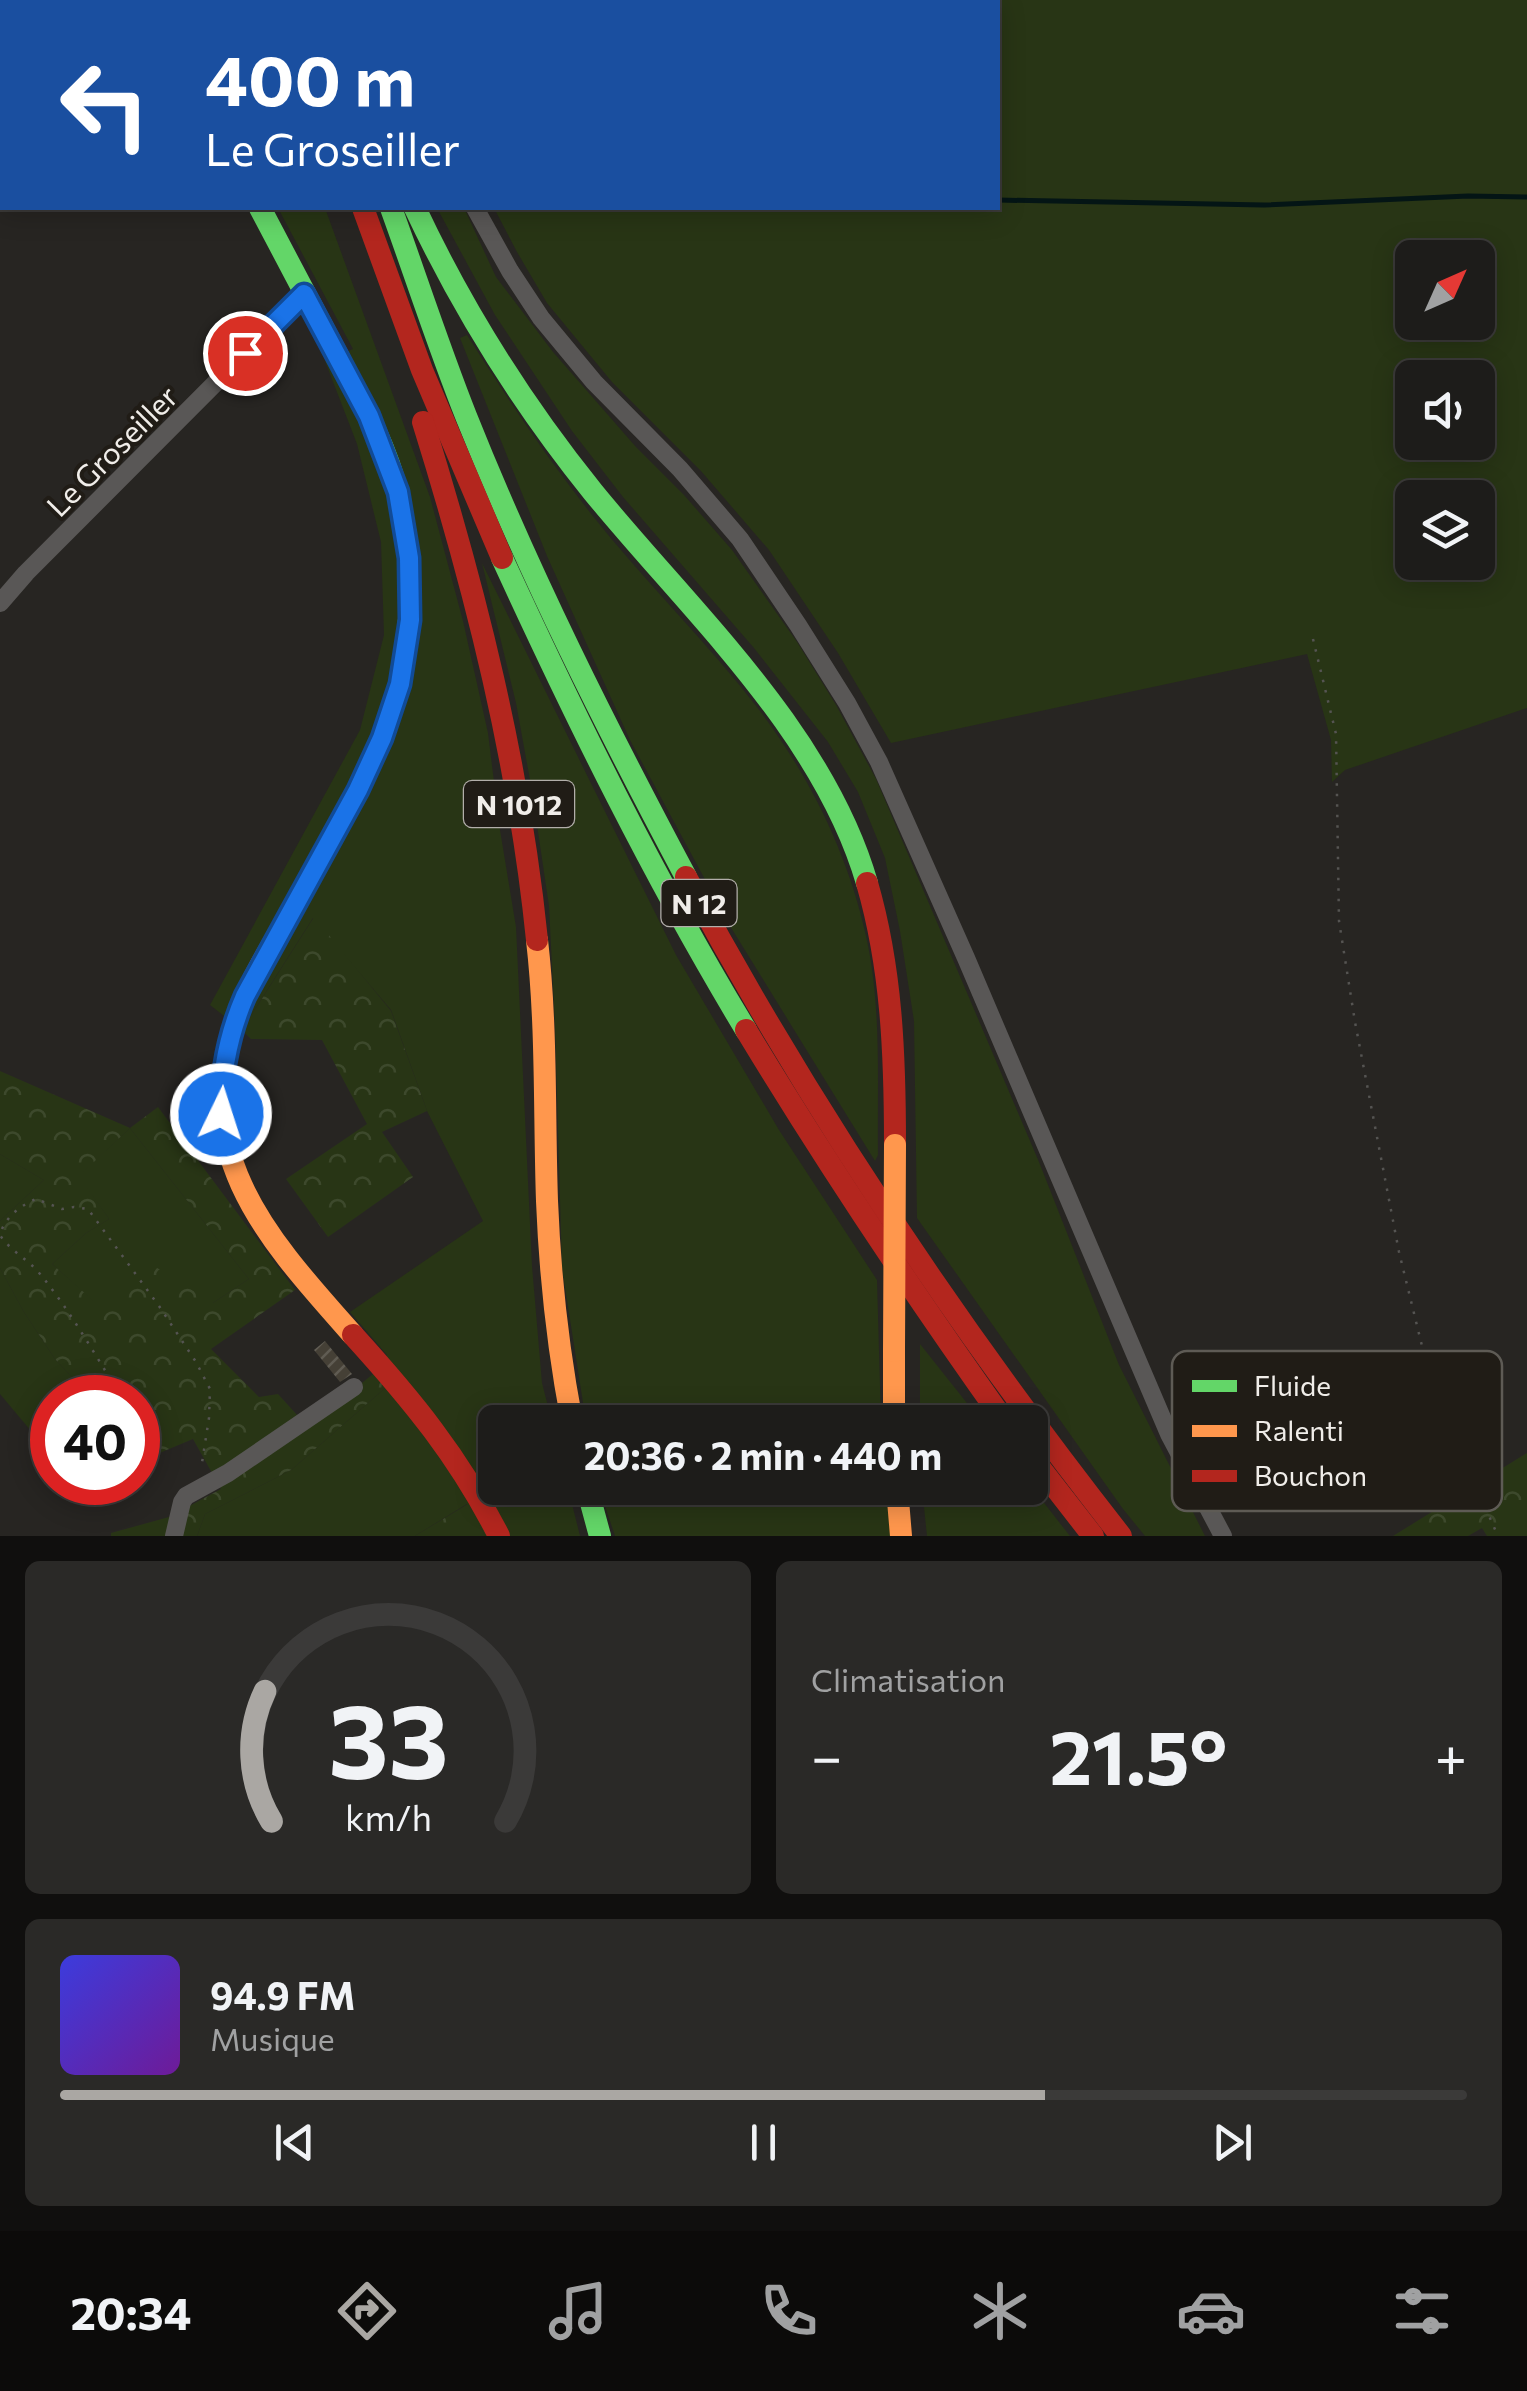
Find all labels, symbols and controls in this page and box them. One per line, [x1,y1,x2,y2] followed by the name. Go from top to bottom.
[205,35,415,120] text: 400 m
[40,40,170,170] icon: left
[205,120,460,175] text: Le Groseiller
[1395,240,1495,340] north arrow
[1395,240,1495,580] map controls
[203,311,288,396] pin
[218,326,273,381] icon: arrive
[1395,360,1495,460] button: sound
[38,377,184,523] street label: Le Groseiller
[1395,480,1495,580] button: layers
[464,781,574,827] road number: N 1012
[662,880,736,926] road number: N 12
[169,1062,273,1166] position arrow
[1172,1351,1502,1511] legend
[1254,1368,1331,1402] text: Fluide
[30,1375,160,1505] speed limit sign: 40
[1254,1413,1344,1447] text: Ralenti
[584,1431,942,1478] text: 20:36 · 2 min · 440 m
[1254,1458,1367,1492] text: Bouchon
[811,1659,1005,1699] text: Climatisation
[328,1673,448,1800] text: 33
[1049,1709,1228,1800] text: 21.5°
[811,1721,842,1788] text: −
[1435,1721,1467,1788] text: +
[345,1795,431,1838] text: km/h
[210,1971,355,2018] text: 94.9 FM
[210,2018,335,2058] text: Musique
[267,2115,322,2170] icon: previous
[736,2115,791,2170] icon: pause
[1205,2115,1260,2170] icon: next
[332,2276,402,2346] icon: directions
[543,2276,613,2346] icon: music
[754,2276,824,2346] icon: phone
[965,2276,1035,2346] icon: climate
[1176,2276,1246,2346] icon: car
[1387,2276,1457,2346] icon: filters
[70,2284,191,2339] text: 20:34

